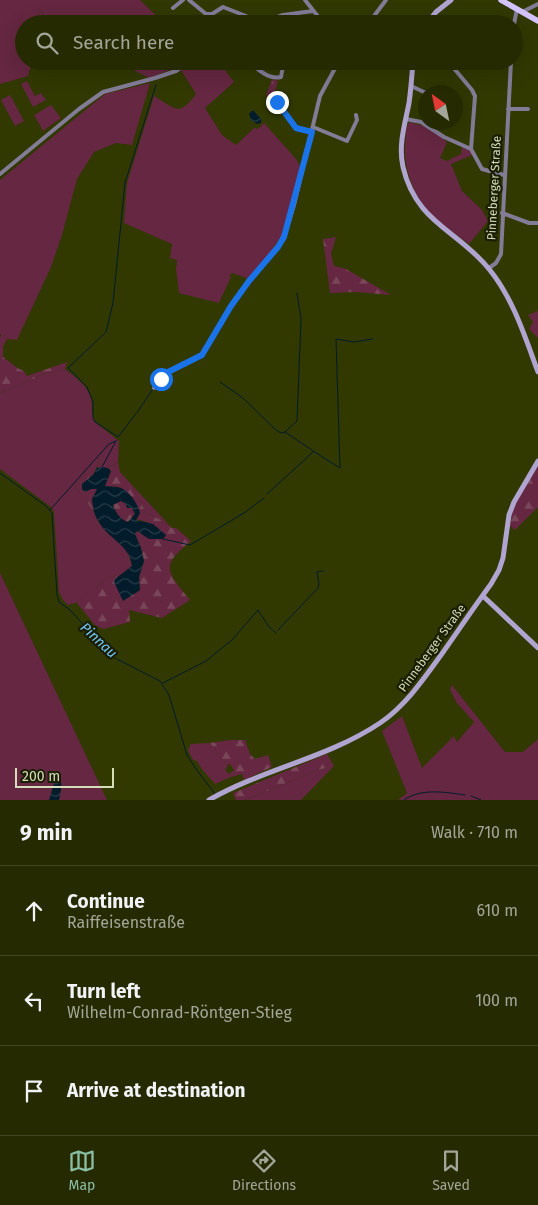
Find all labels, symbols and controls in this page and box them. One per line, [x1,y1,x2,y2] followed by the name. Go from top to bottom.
[15,15,523,70] search box
[33,29,61,57] icon: search
[73,31,174,54] text: Search here
[418,85,463,130] north arrow
[266,91,289,114] route end
[484,135,504,241] street label: Pinneberger Straße
[150,368,173,391] route start
[396,602,468,694] street label: Pinneberger Straße
[77,619,121,662] water label: Pinnau
[15,765,114,788] scale bar
[22,768,60,785] text: 200 m
[20,820,73,846] text: 9 min
[431,823,518,842] text: Walk · 710 m
[67,890,145,913] text: Continue
[20,897,48,925] icon: ahead
[476,901,518,920] text: 610 m
[67,913,185,932] text: Raiffeisenstraße
[67,980,141,1003] text: Turn left
[20,987,48,1015] icon: left
[475,991,518,1010] text: 100 m
[67,1003,292,1022] text: Wilhelm-Conrad-Röntgen-Stieg
[20,1077,48,1105] icon: arrive
[67,1079,246,1102] text: Arrive at destination
[68,1147,96,1194] tab: Map
[232,1147,296,1194] tab: Directions
[432,1147,470,1194] tab: Saved

